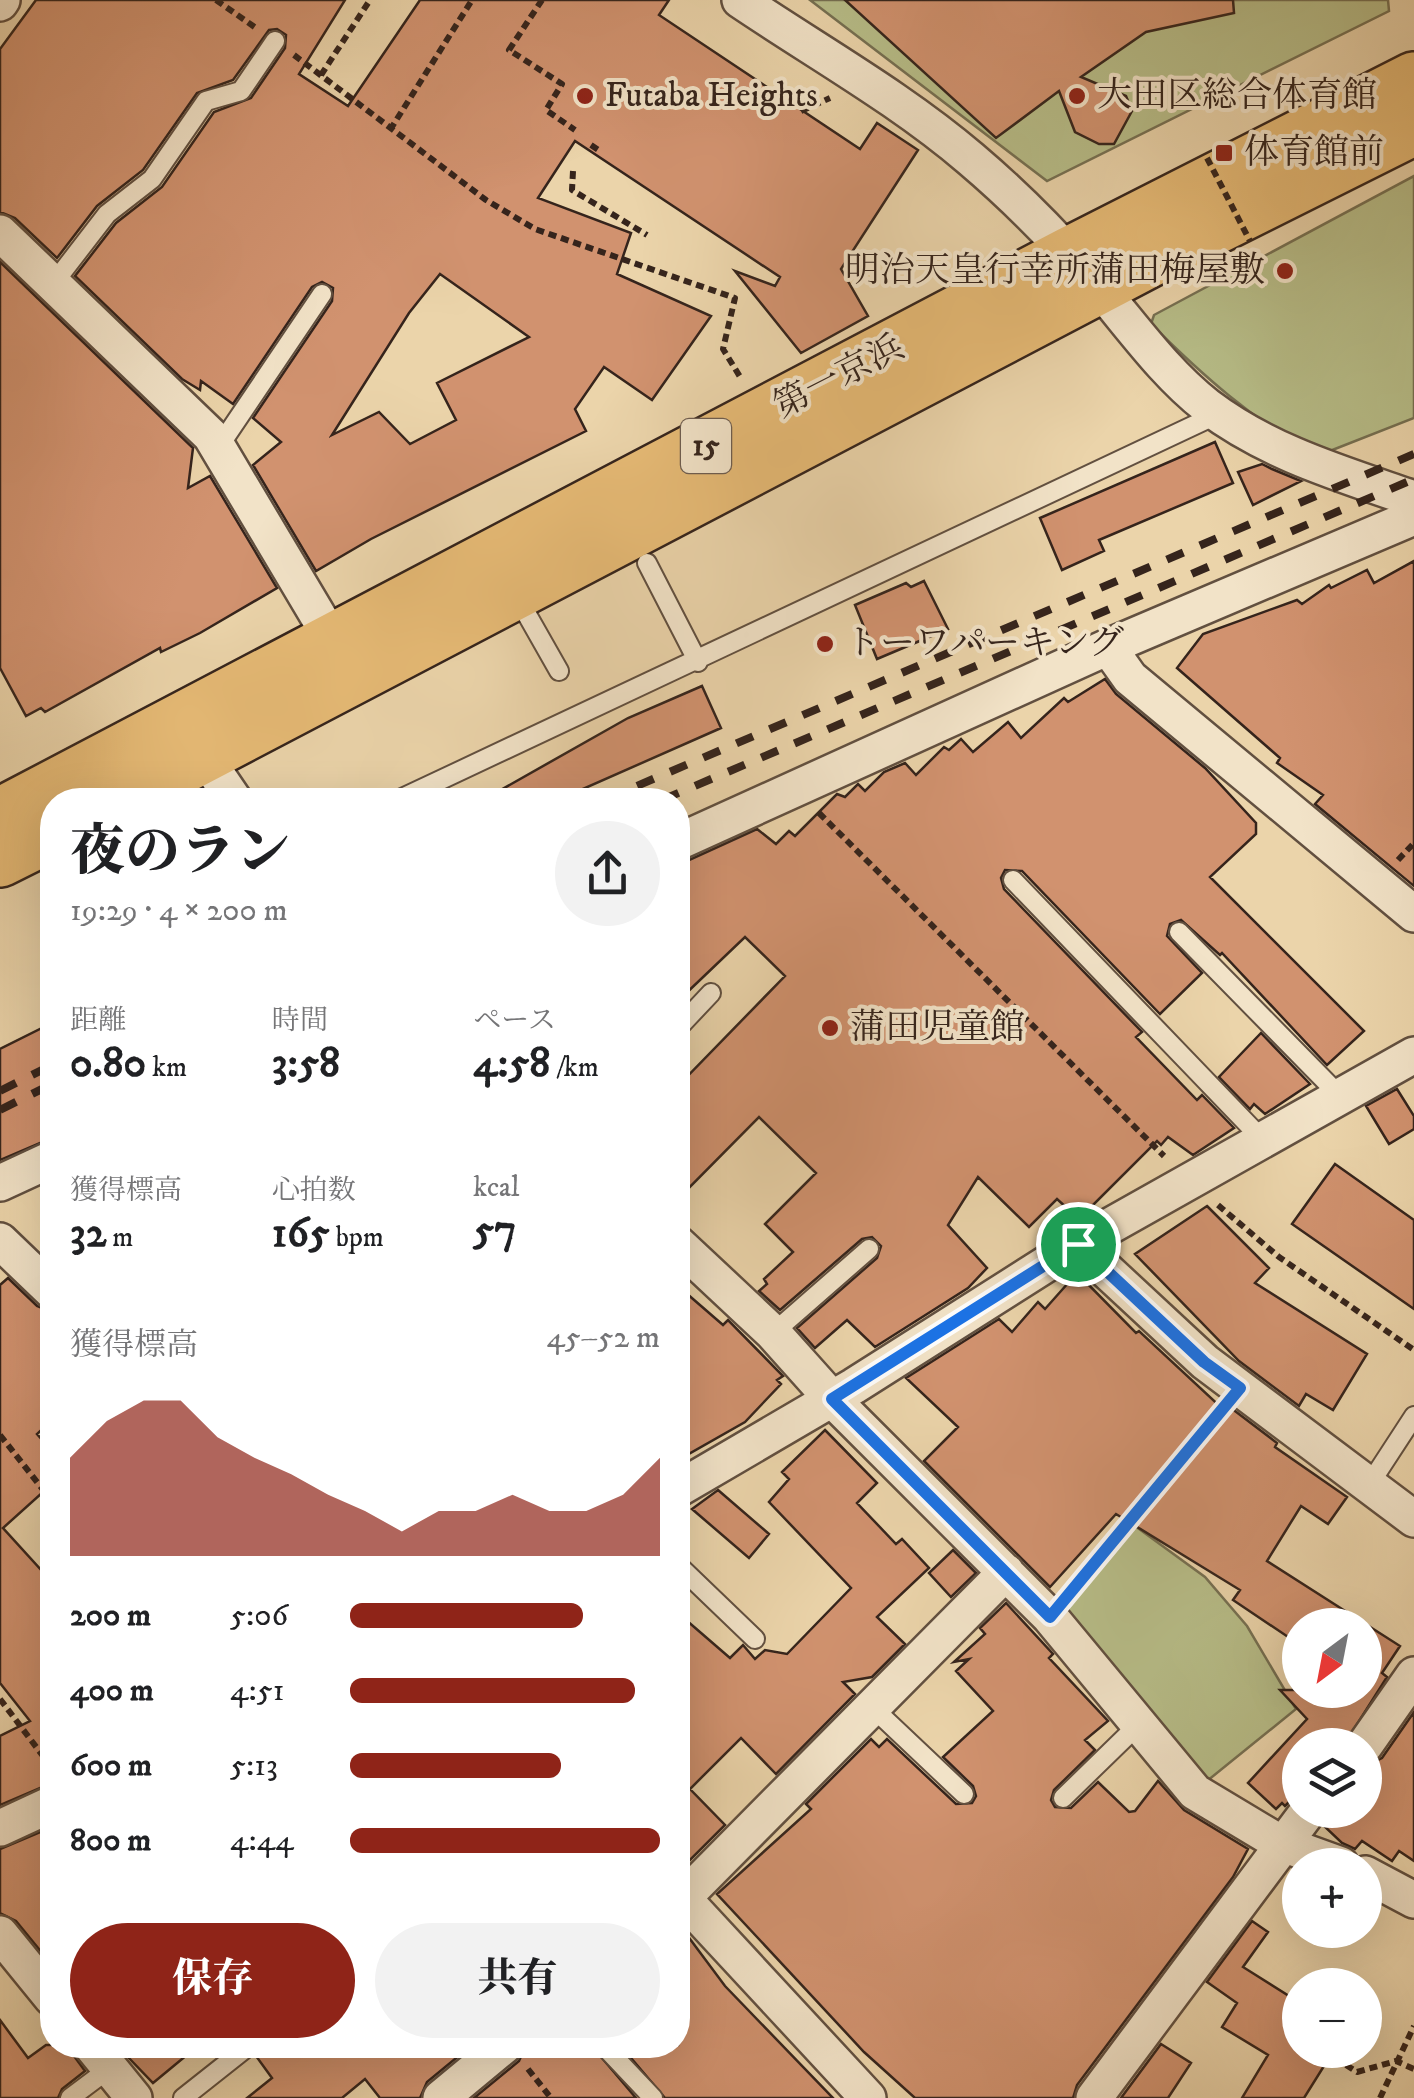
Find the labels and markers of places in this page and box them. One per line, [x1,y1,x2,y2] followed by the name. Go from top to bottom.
[605,74,818,118] place label: Futaba Heights
[1097,74,1377,118] place label: 大田区総合体育館
[574,85,596,107] marker: Futaba Heights
[1066,85,1088,107] marker: 大田区総合体育館
[1244,131,1384,175] place label: 体育館前
[1213,142,1235,164] marker: 体育館前
[845,249,1265,293] place label: 明治天皇行幸所蒲田梅屋敷
[1274,260,1296,282] marker: 明治天皇行幸所蒲田梅屋敷
[845,622,1124,666] place label: トーワパーキング
[814,633,836,655] marker: トーワパーキング
[850,1006,1025,1050] place label: 蒲田児童館
[819,1017,841,1039] marker: 蒲田児童館
[1036,1202,1121,1287] pin

